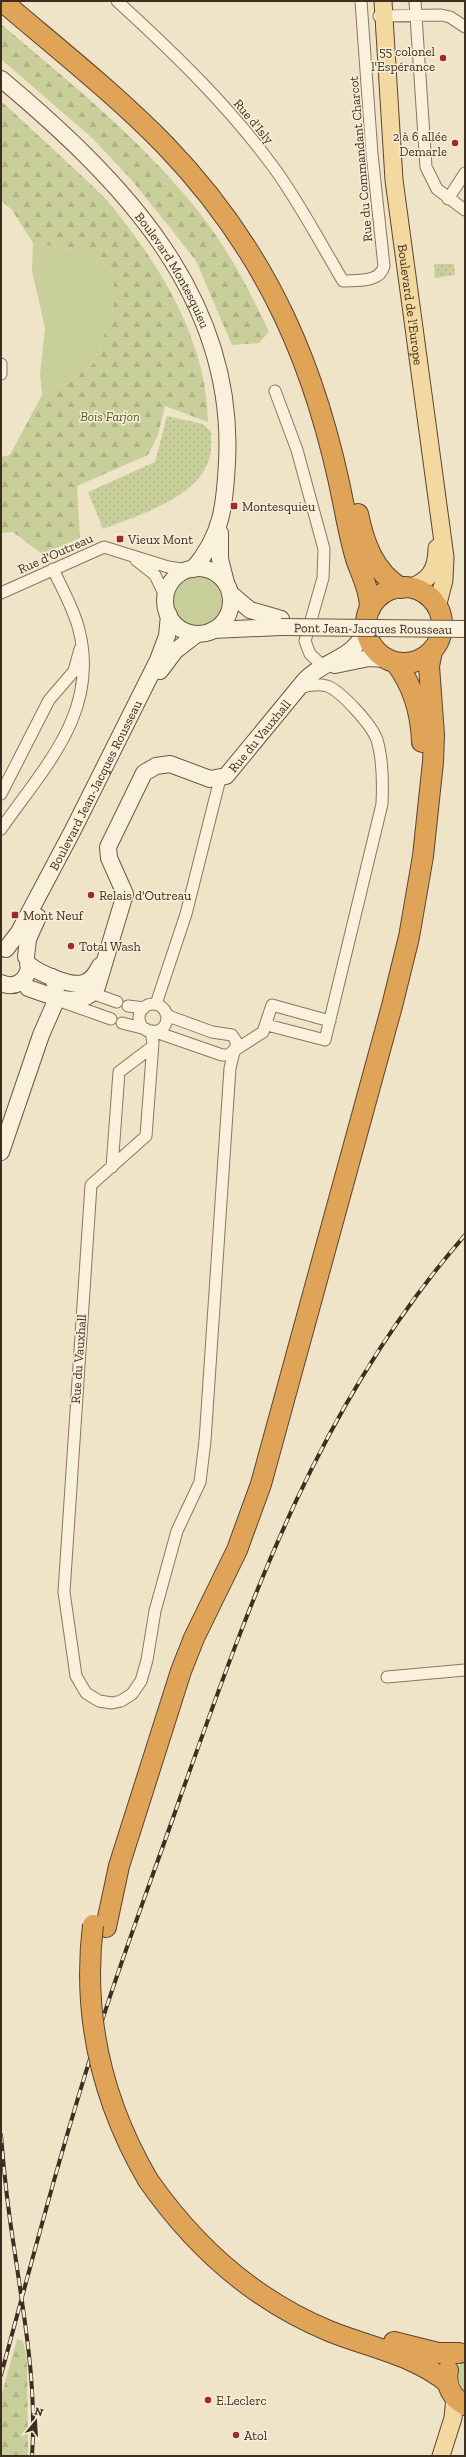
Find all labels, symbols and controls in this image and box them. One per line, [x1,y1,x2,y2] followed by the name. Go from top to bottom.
[371,44,436,74] place label: 55 colonel l'Espérance
[438,53,448,63] marker: 55 colonel l'Espérance
[346,75,375,243] street label: Rue du Commandant Charcot
[231,96,277,147] street label: Rue d'Isly
[393,129,447,159] place label: 2 à 6 allée Demarle
[450,138,460,148] marker: 2 à 6 allée Demarle
[132,209,212,331] street label: Boulevard Montesquieu
[395,243,426,366] street label: Boulevard de l'Europe
[80,409,140,424] park label: Bois Farjon
[242,499,316,514] place label: Montesquieu
[229,501,239,511] marker: Montesquieu
[15,530,96,577] street label: Rue d'Outreau
[127,532,193,547] place label: Vieux Mont
[115,534,125,544] marker: Vieux Mont
[294,620,453,637] street label: Pont Jean-Jacques Rousseau
[225,696,294,776] street label: Rue du Vauxhall
[46,697,145,873] street label: Boulevard Jean-Jacques Rousseau
[99,888,192,903] place label: Relais d'Outreau
[86,890,96,900] marker: Relais d'Outreau
[23,908,84,923] place label: Mont Neuf
[10,910,20,920] marker: Mont Neuf
[79,939,142,954] place label: Total Wash
[66,941,76,951] marker: Total Wash
[68,1313,89,1404] street label: Rue du Vauxhall
[216,2393,267,2408] place label: E.Leclerc
[203,2395,213,2405] marker: E.Leclerc
[16,2401,56,2441] north arrow
[33,2404,46,2420] text: N
[244,2428,268,2443] place label: Atol
[231,2430,241,2440] marker: Atol

